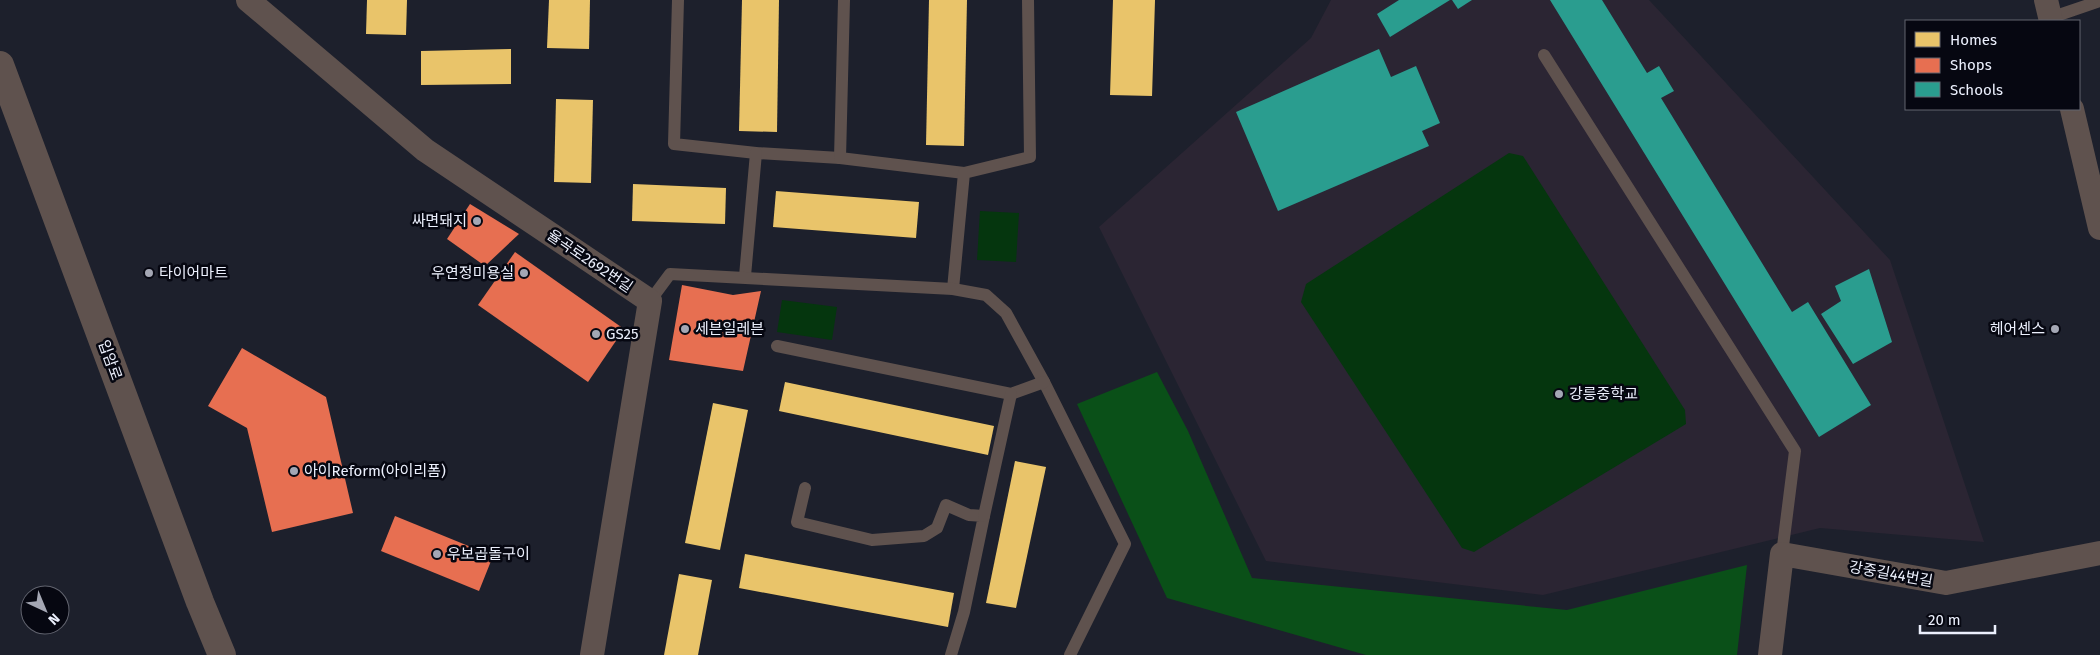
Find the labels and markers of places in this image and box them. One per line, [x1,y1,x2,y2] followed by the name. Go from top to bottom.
[412,212,467,230] place label: 싸면돼지
[471,215,483,227] marker: 싸면돼지
[159,264,228,282] place label: 타이어마트
[431,264,514,282] place label: 우연정미용실
[143,267,155,279] marker: 타이어마트
[518,267,530,279] marker: 우연정미용실
[695,320,764,338] place label: 세븐일레븐
[1990,320,2045,338] place label: 헤어센스
[679,323,691,335] marker: 세븐일레븐
[2049,323,2061,335] marker: 헤어센스
[606,325,638,343] place label: GS25
[590,328,602,340] marker: GS25
[1569,385,1638,403] place label: 강릉중학교
[1553,388,1565,400] marker: 강릉중학교
[304,462,446,480] place label: 아이Reform(아이리폼)
[288,465,300,477] marker: 아이Reform(아이리폼)
[447,545,530,563] place label: 우보곱돌구이
[431,548,443,560] marker: 우보곱돌구이

